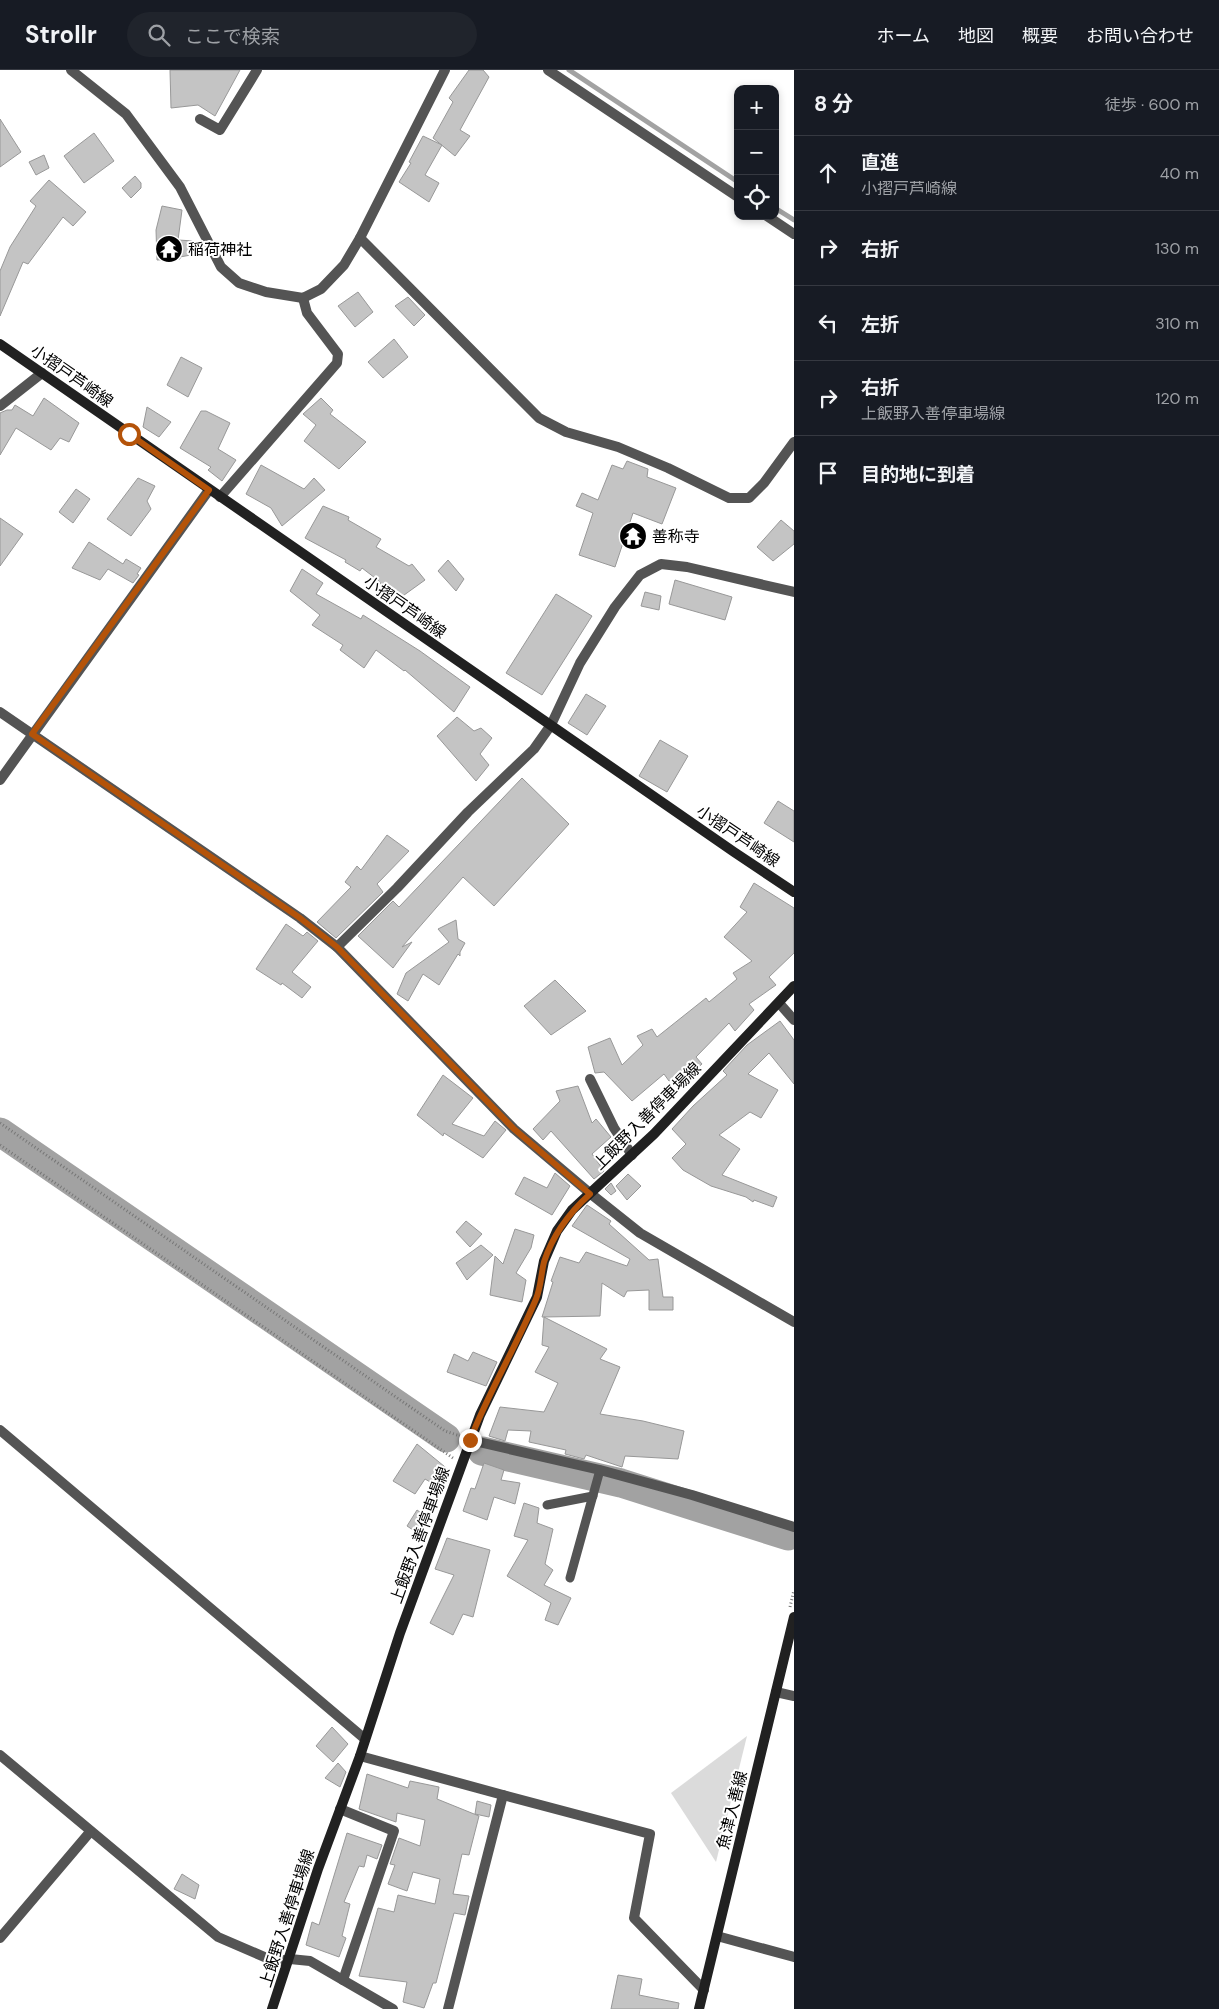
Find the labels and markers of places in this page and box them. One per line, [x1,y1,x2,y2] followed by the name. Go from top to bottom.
[154,234,184,264] temple icon: 稲荷神社
[188,239,252,260] place label: 稲荷神社
[618,521,648,551] temple icon: 善称寺
[652,526,700,547] place label: 善称寺

